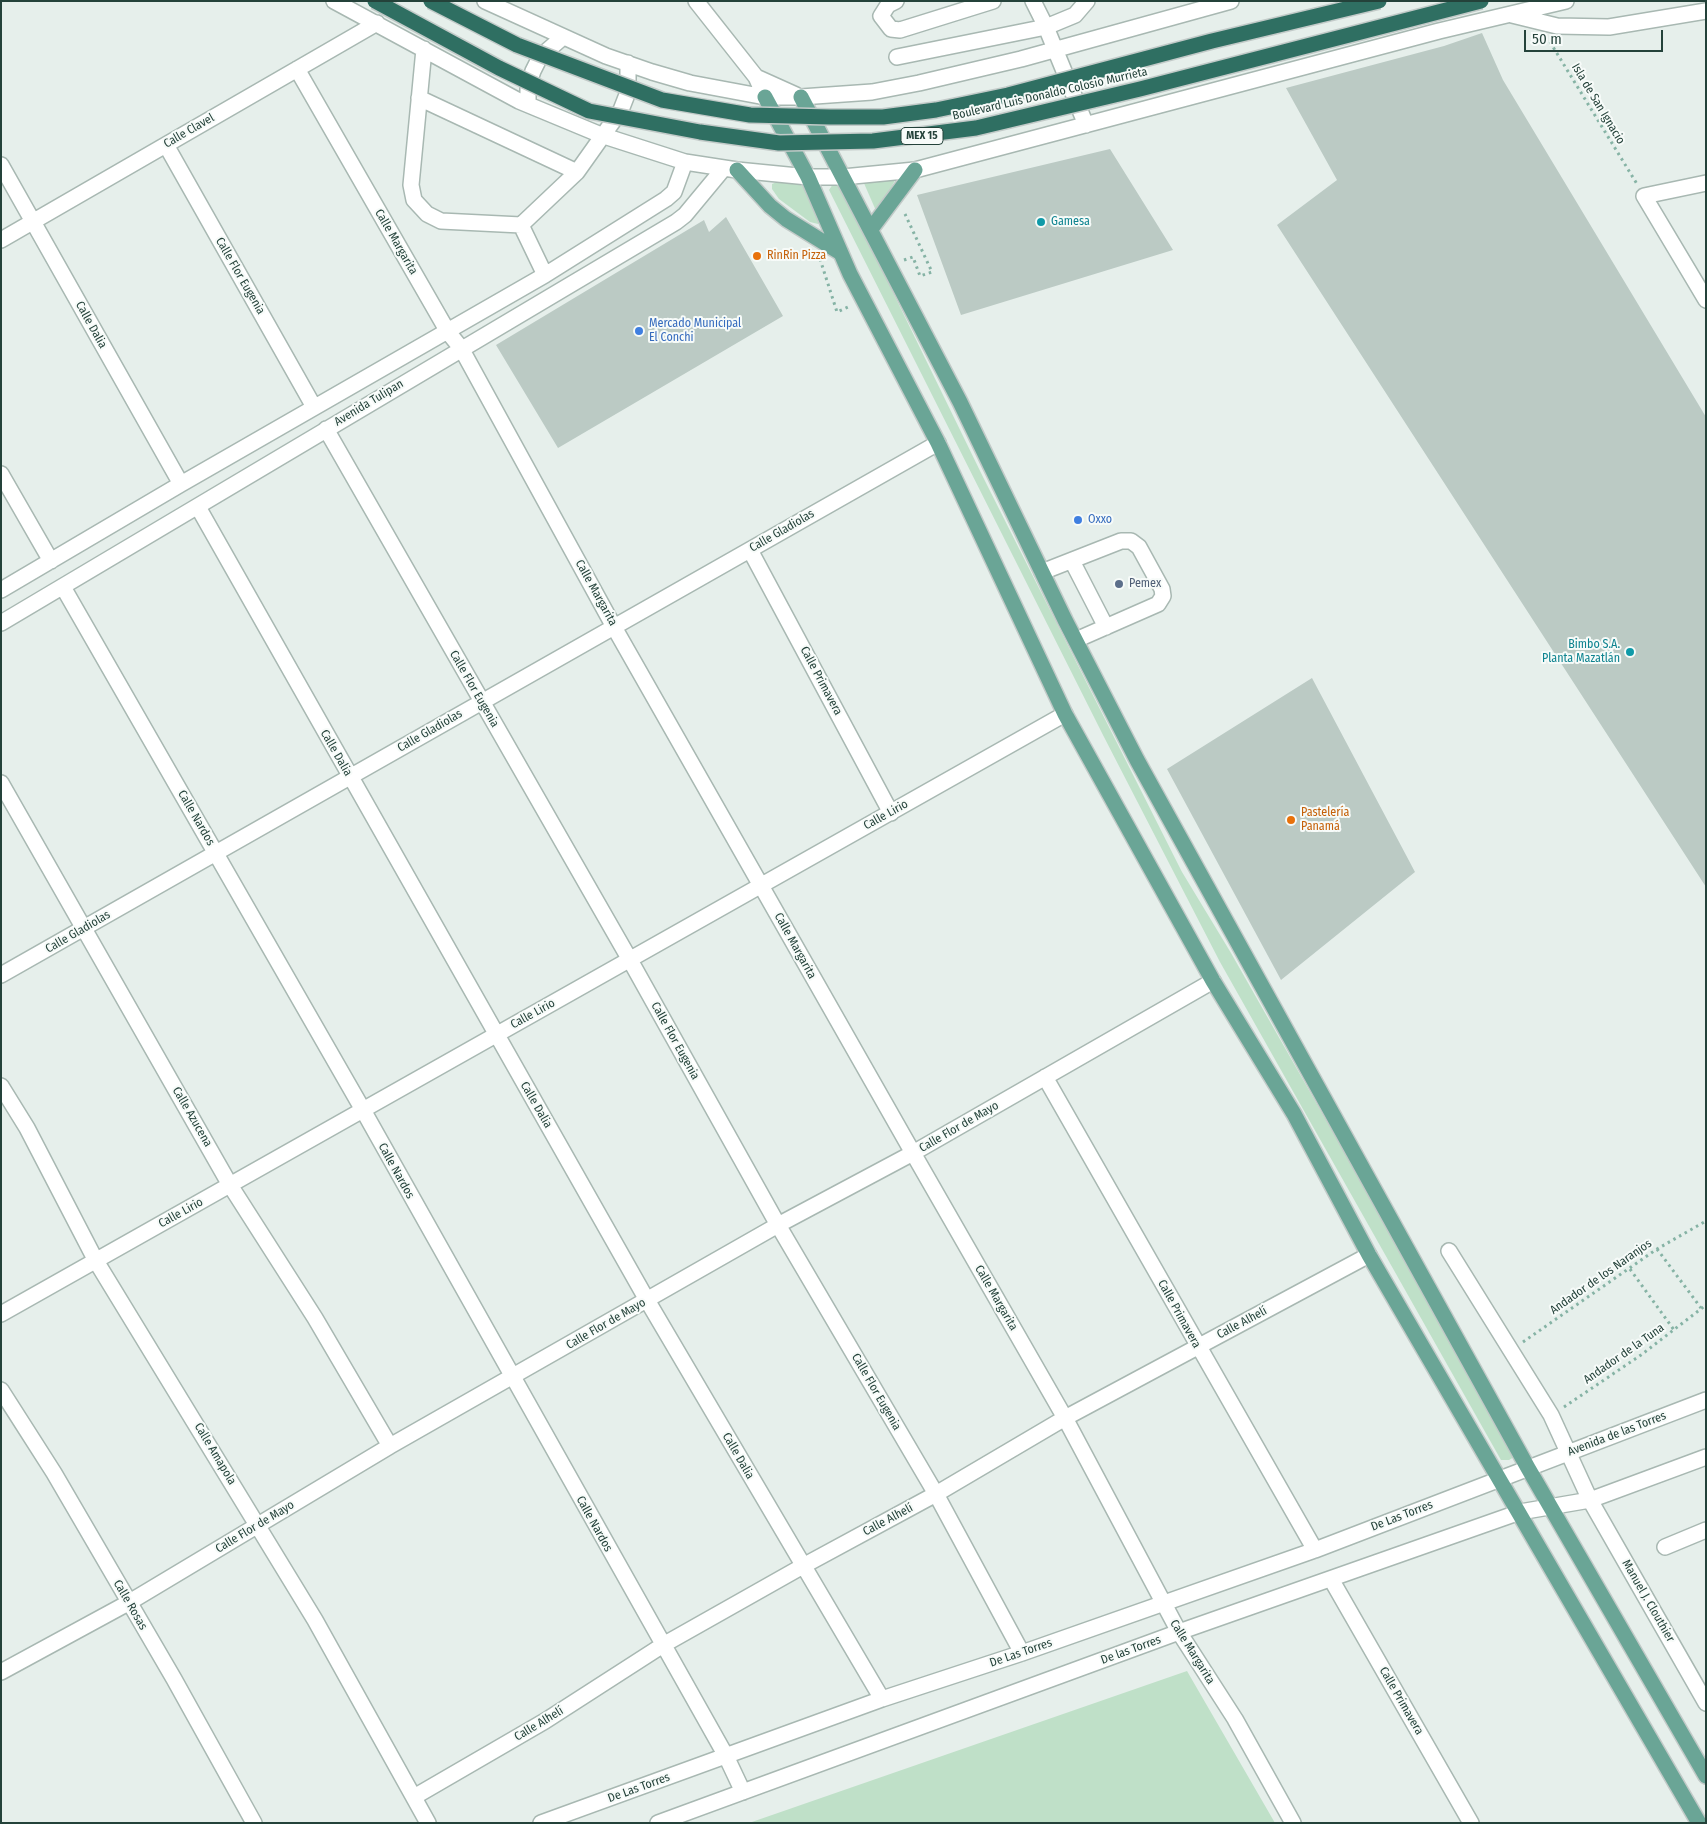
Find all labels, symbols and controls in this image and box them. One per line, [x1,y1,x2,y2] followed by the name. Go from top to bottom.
[1527,20,1666,52] scale bar
[1532,30,1562,48] text: 50 m
[1568,61,1628,147] street label: Isla de San Ignacio
[951,65,1149,123] street label: Boulevard Luis Donaldo Colosio Murrieta
[161,111,217,151] street label: Calle Clavel
[901,128,943,144] road number: MEX 15
[371,207,421,277] street label: Calle Margarita
[1051,215,1090,229] place label: Gamesa
[1035,216,1047,228] marker: Gamesa
[212,235,268,317] street label: Calle Flor Eugenia
[767,249,826,263] place label: RinRin Pizza
[751,250,763,262] marker: RinRin Pizza
[72,299,110,351] street label: Calle Dalia
[649,317,741,345] place label: Mercado Municipal El Conchi
[633,325,645,337] marker: Mercado Municipal El Conchi
[332,377,406,429] street label: Avenida Tulipan
[747,507,817,555] street label: Calle Gladiolas
[1088,513,1112,527] place label: Oxxo
[1072,514,1084,526] marker: Oxxo
[572,557,620,629] street label: Calle Margarita
[1129,577,1161,591] place label: Pemex
[1113,578,1125,590] marker: Pemex
[1542,638,1620,666] place label: Bimbo S.A. Planta Mazatlán
[797,644,845,718] street label: Calle Primavera
[1624,646,1636,658] marker: Bimbo S.A. Planta Mazatlán
[446,648,502,730] street label: Calle Flor Eugenia
[395,707,465,755] street label: Calle Gladiolas
[317,727,355,779] street label: Calle Dalia
[174,788,218,848] street label: Calle Nardos
[861,797,911,833] street label: Calle Lirio
[1301,806,1349,834] place label: Pastelería Panamá
[1285,814,1297,826] marker: Pastelería Panamá
[43,908,113,956] street label: Calle Gladiolas
[771,910,819,982] street label: Calle Margarita
[508,996,558,1032] street label: Calle Lirio
[648,1000,702,1082] street label: Calle Flor Eugenia
[517,1079,555,1131] street label: Calle Dalia
[169,1084,215,1150] street label: Calle Azucena
[917,1098,1001,1156] street label: Calle Flor de Mayo
[375,1141,417,1201] street label: Calle Nardos
[156,1195,206,1231] street label: Calle Lirio
[1547,1236,1655,1318] street label: Andador de los Naranjos
[971,1263,1021,1333] street label: Calle Margarita
[1154,1277,1204,1351] street label: Calle Primavera
[564,1295,648,1353] street label: Calle Flor de Mayo
[1214,1304,1270,1342] street label: Calle Alhelí
[1581,1321,1667,1387] street label: Andador de la Tuna
[848,1351,904,1433] street label: Calle Flor Eugenia
[1566,1409,1668,1459] street label: Avenida de las Torres
[191,1420,239,1488] street label: Calle Amapola
[719,1430,757,1482] street label: Calle Dalia
[573,1494,615,1554] street label: Calle Nardos
[213,1498,297,1556] street label: Calle Flor de Mayo
[1369,1498,1435,1534] street label: De Las Torres
[860,1501,916,1539] street label: Calle Alhelí
[1619,1557,1677,1645] street label: Manuel J. Clouthier
[110,1577,150,1633] street label: Calle Rosas
[1166,1617,1218,1687] street label: Calle Margarita
[1099,1632,1163,1668] street label: De las Torres
[988,1636,1054,1670] street label: De Las Torres
[1376,1665,1426,1737] street label: Calle Primavera
[512,1704,566,1744] street label: Calle Alhelí
[606,1770,672,1806] street label: De Las Torres

